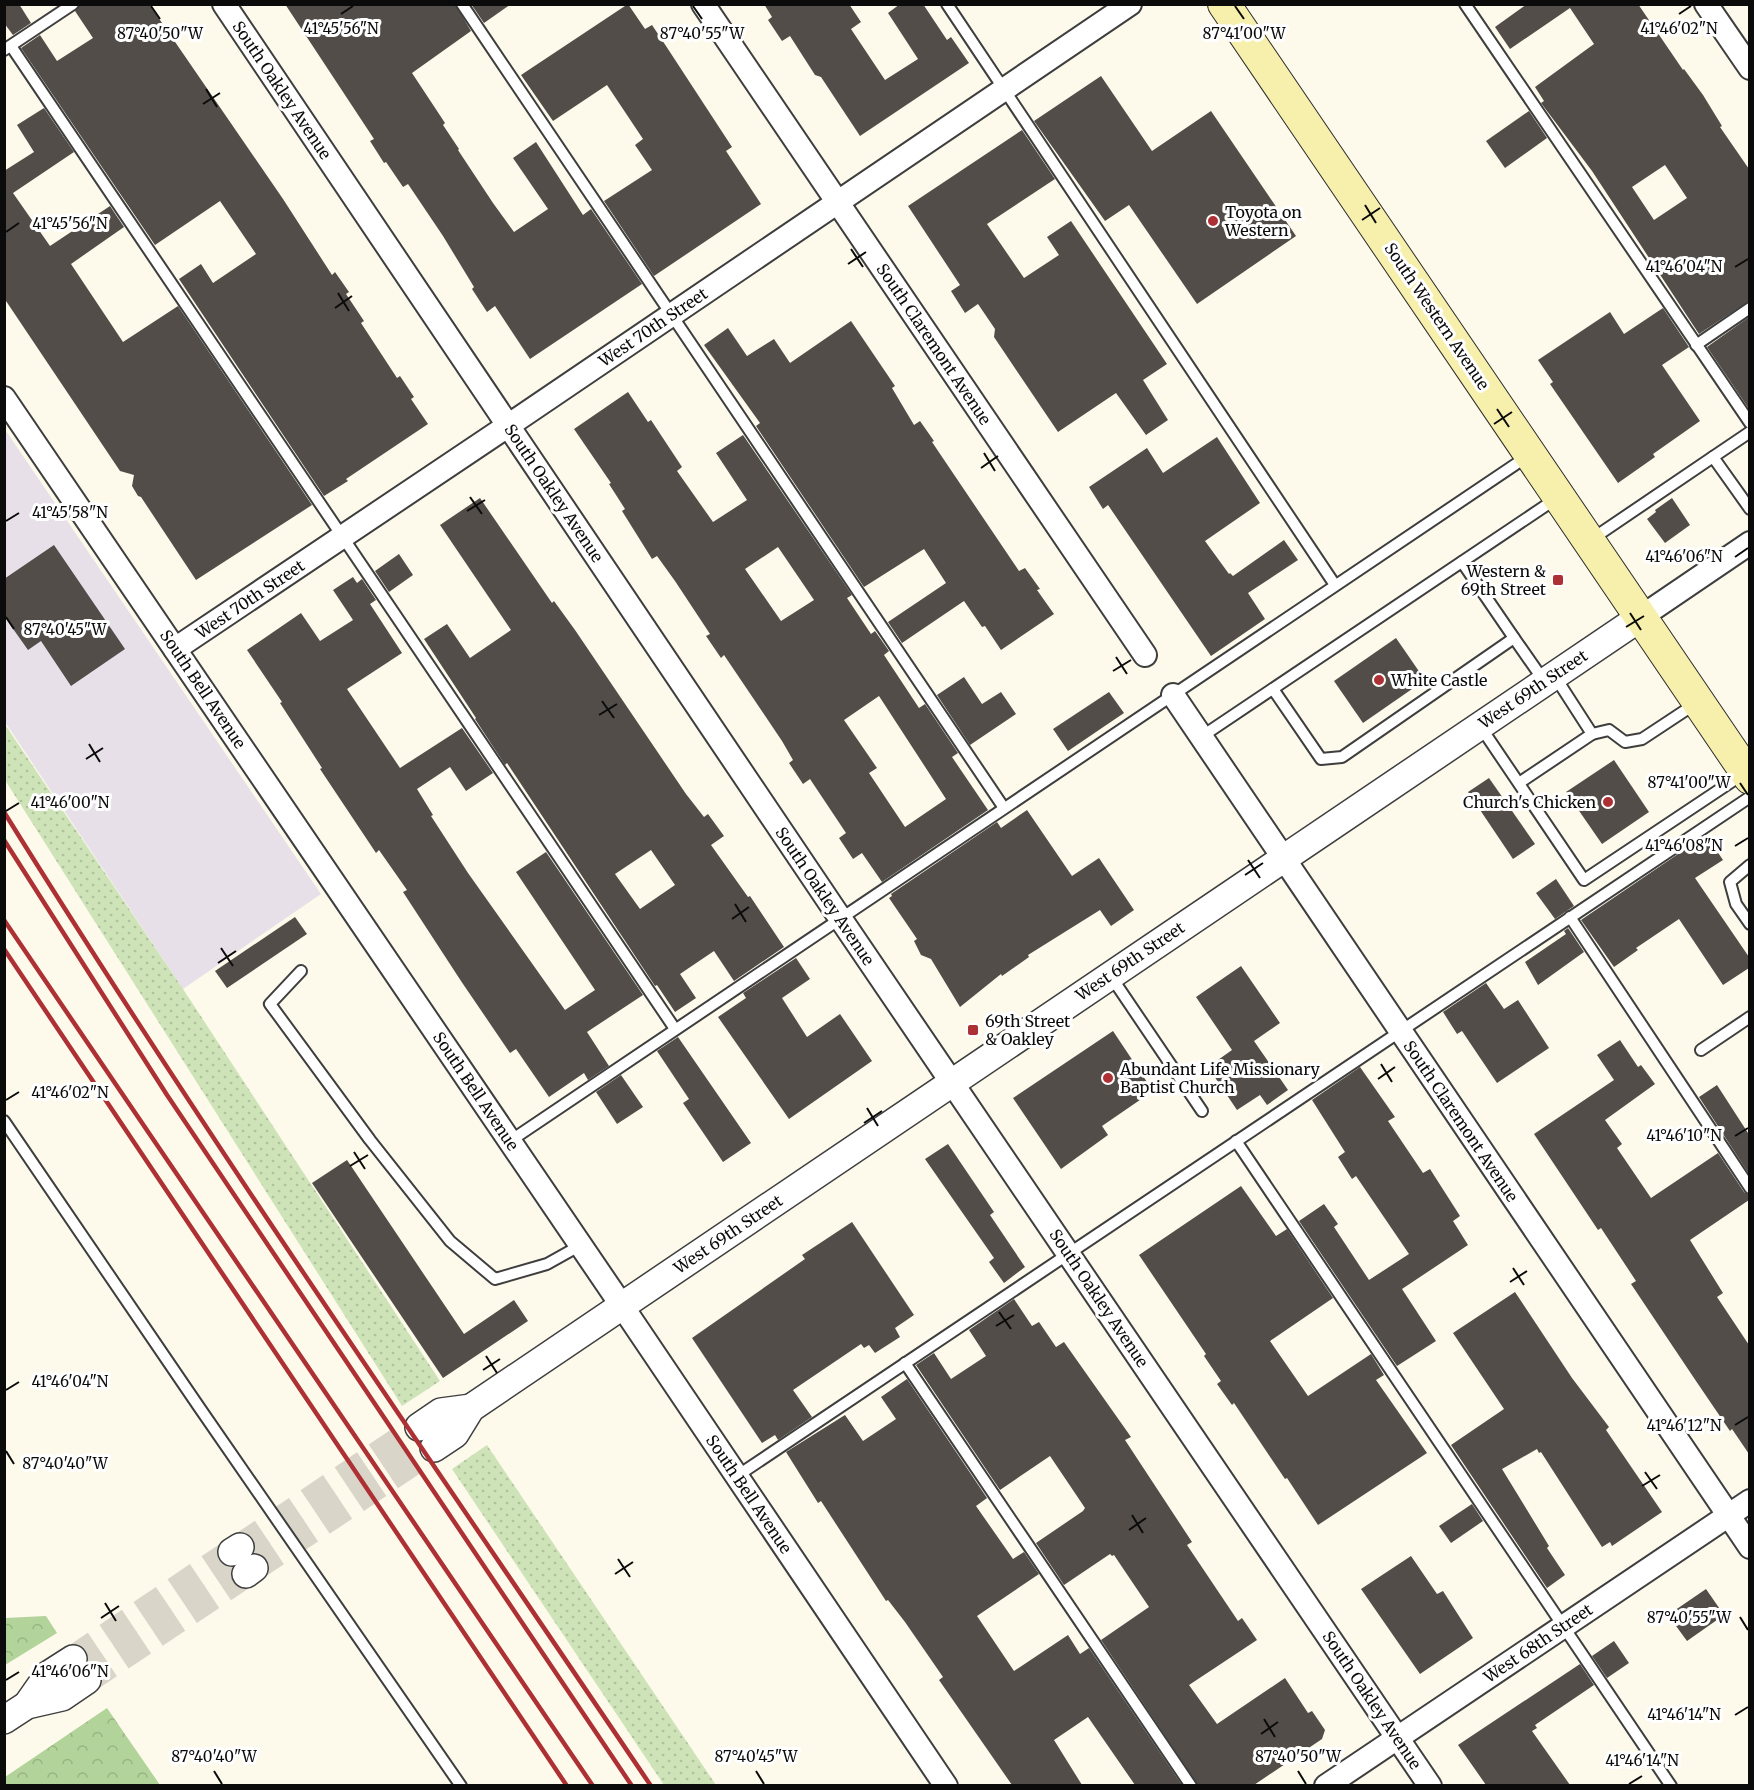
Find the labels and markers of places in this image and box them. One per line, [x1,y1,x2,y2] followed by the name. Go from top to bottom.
[1224,202,1302,240] place label: Toyota on Western
[1206,214,1220,228] marker: Toyota on Western
[1461,561,1547,599] place label: Western & 69th Street
[1551,573,1565,587] marker: Western & 69th Street
[1390,670,1487,690] place label: White Castle
[1372,673,1386,687] marker: White Castle
[1463,792,1596,812] place label: Church's Chicken
[1601,795,1615,809] marker: Church's Chicken
[985,1011,1071,1049] place label: 69th Street & Oakley
[966,1023,980,1037] marker: 69th Street & Oakley
[1119,1059,1321,1097] place label: Abundant Life Missionary Baptist Church
[1101,1071,1115,1085] marker: Abundant Life Missionary Baptist Church

